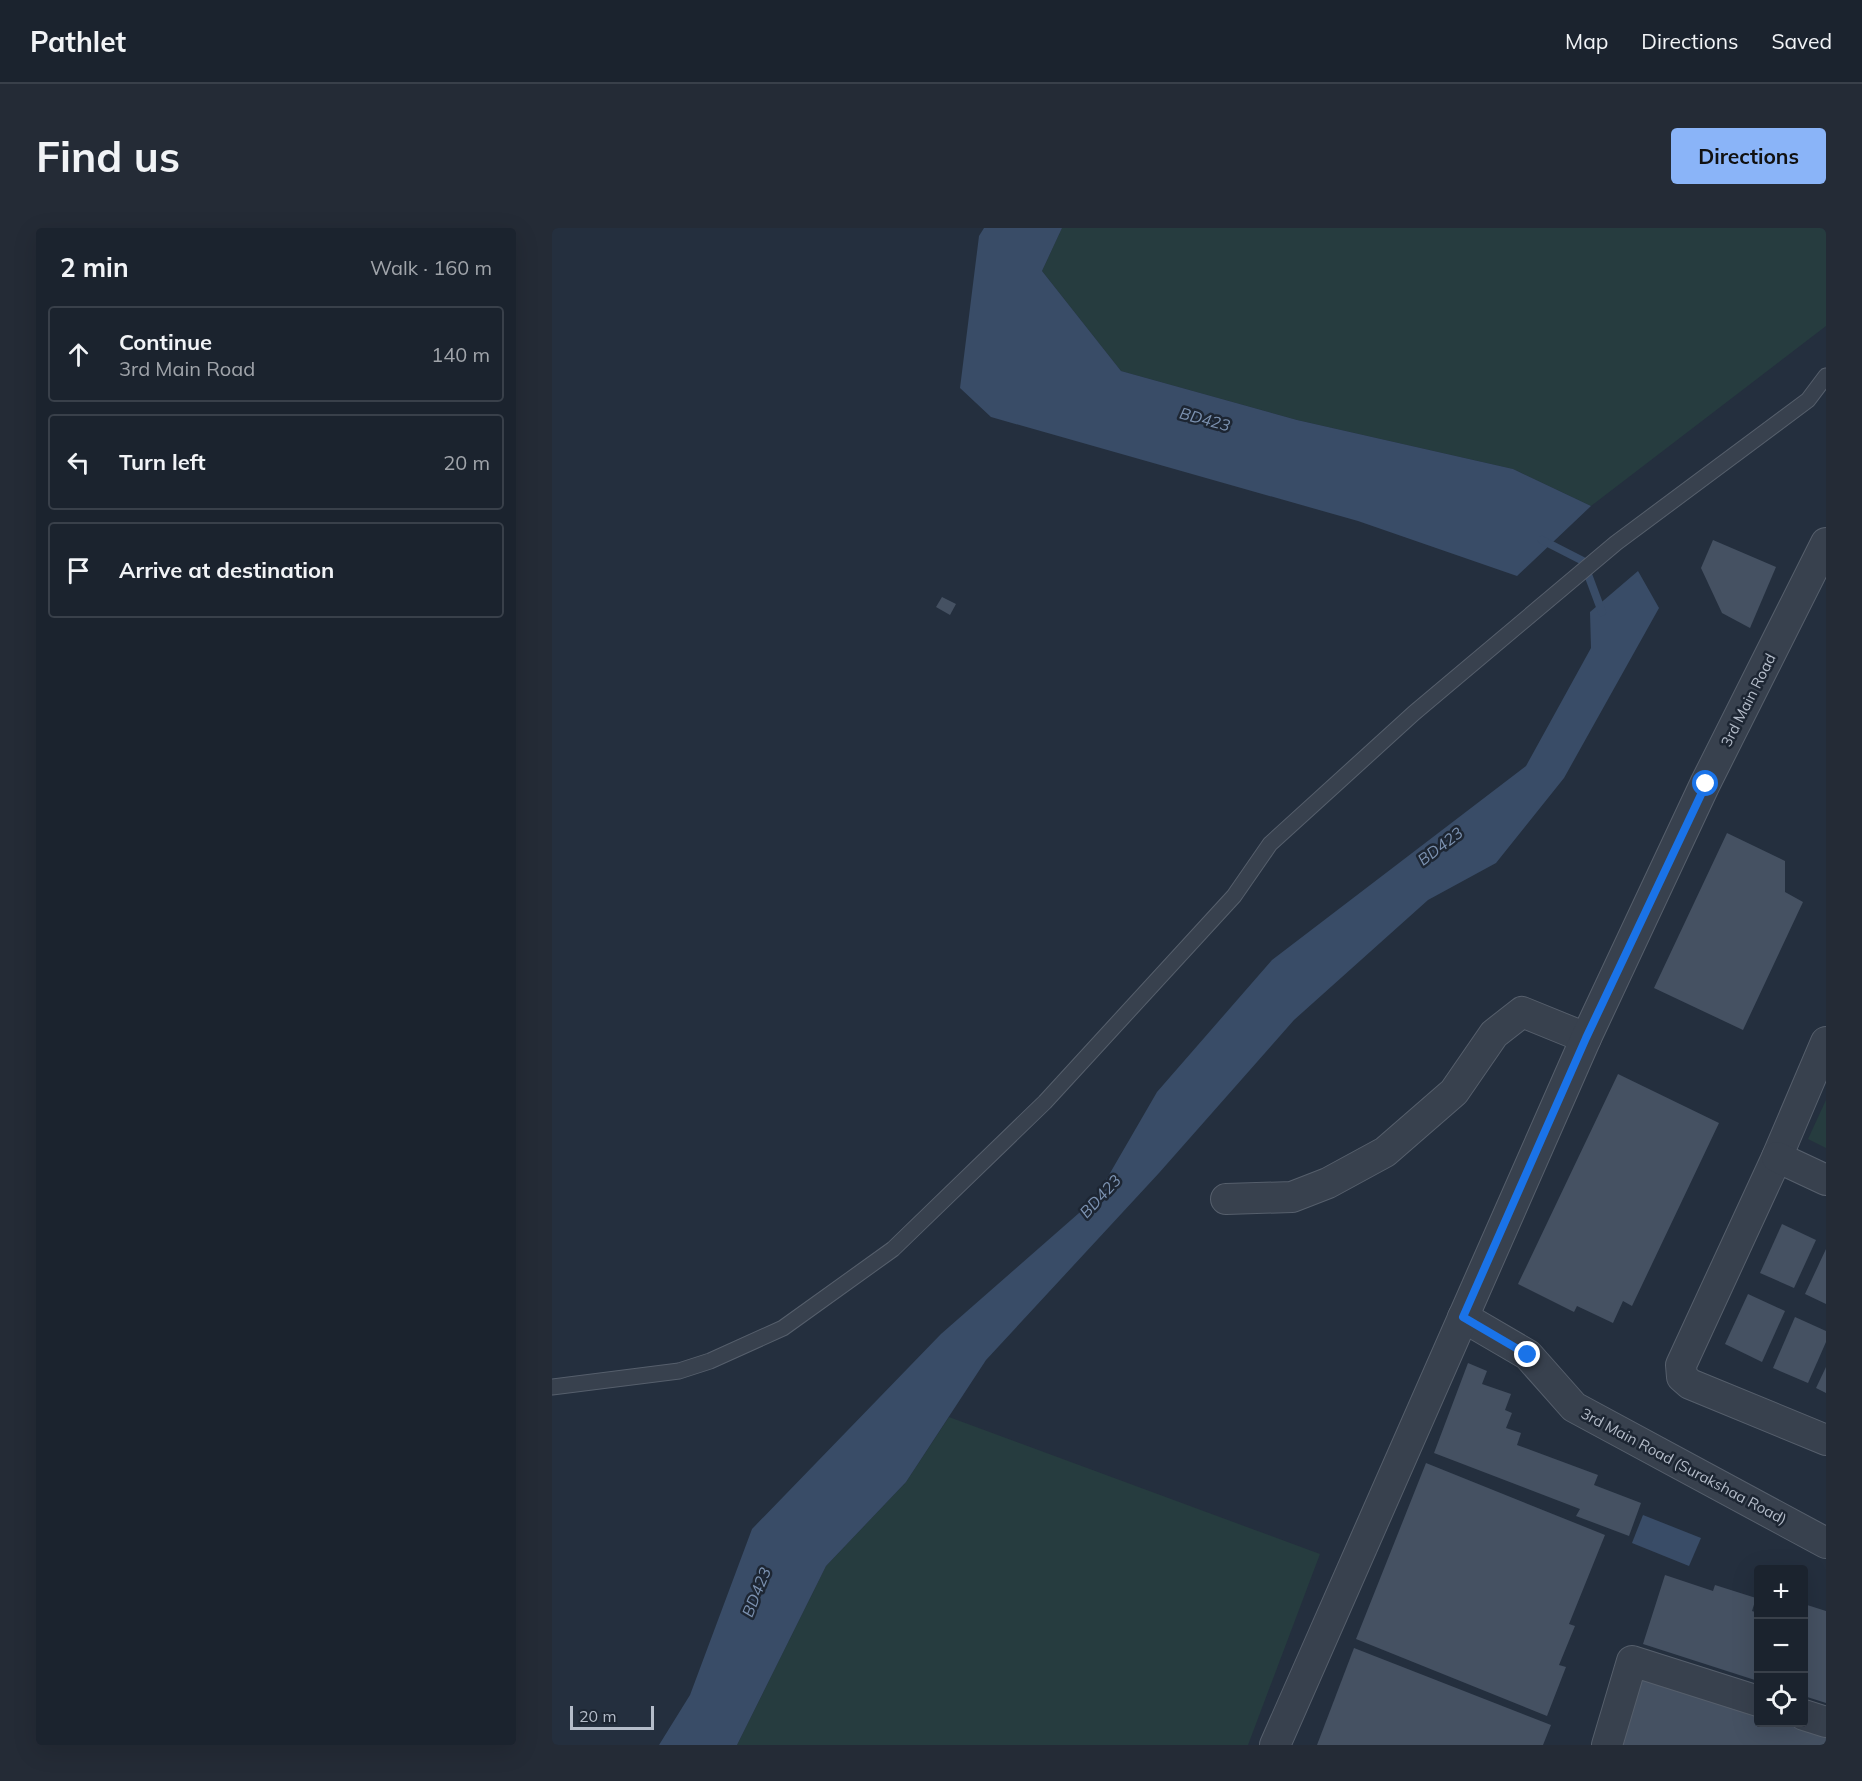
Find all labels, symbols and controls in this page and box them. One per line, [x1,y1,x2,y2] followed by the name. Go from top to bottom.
[30,24,126,59] text: Pathlet
[1565,28,1608,54] text: Map
[1641,28,1738,54] text: Directions
[1771,28,1832,54] text: Saved
[1671,128,1826,184] button: Directions
[36,130,180,183] text: Find us
[60,251,129,284] text: 2 min
[370,255,492,280] text: Walk · 160 m
[119,328,212,356] text: Continue
[62,338,95,371] icon: ahead
[431,342,490,367] text: 140 m
[119,356,255,381] text: 3rd Main Road
[1177,403,1233,435] water label: BD423
[62,446,95,479] icon: left
[119,448,206,476] text: Turn left
[443,450,490,475] text: 20 m
[62,554,95,587] icon: arrive
[119,556,334,584] text: Arrive at destination
[1716,650,1780,750] street label: 3rd Main Road
[1692,770,1718,796] route start
[1413,822,1467,870] water label: BD423
[1075,1170,1125,1222] water label: BD423
[1514,1341,1540,1367] route end
[1578,1403,1790,1529] street label: 3rd Main Road (Surakshaa Road)
[737,1564,775,1620] water label: BD423
[1754,1565,1808,1727] map controls
[1754,1565,1808,1619] button: +
[1754,1619,1808,1673] button: −
[1754,1673,1808,1727] button: locate
[570,1703,654,1730] scale bar
[579,1706,616,1726] text: 20 m

